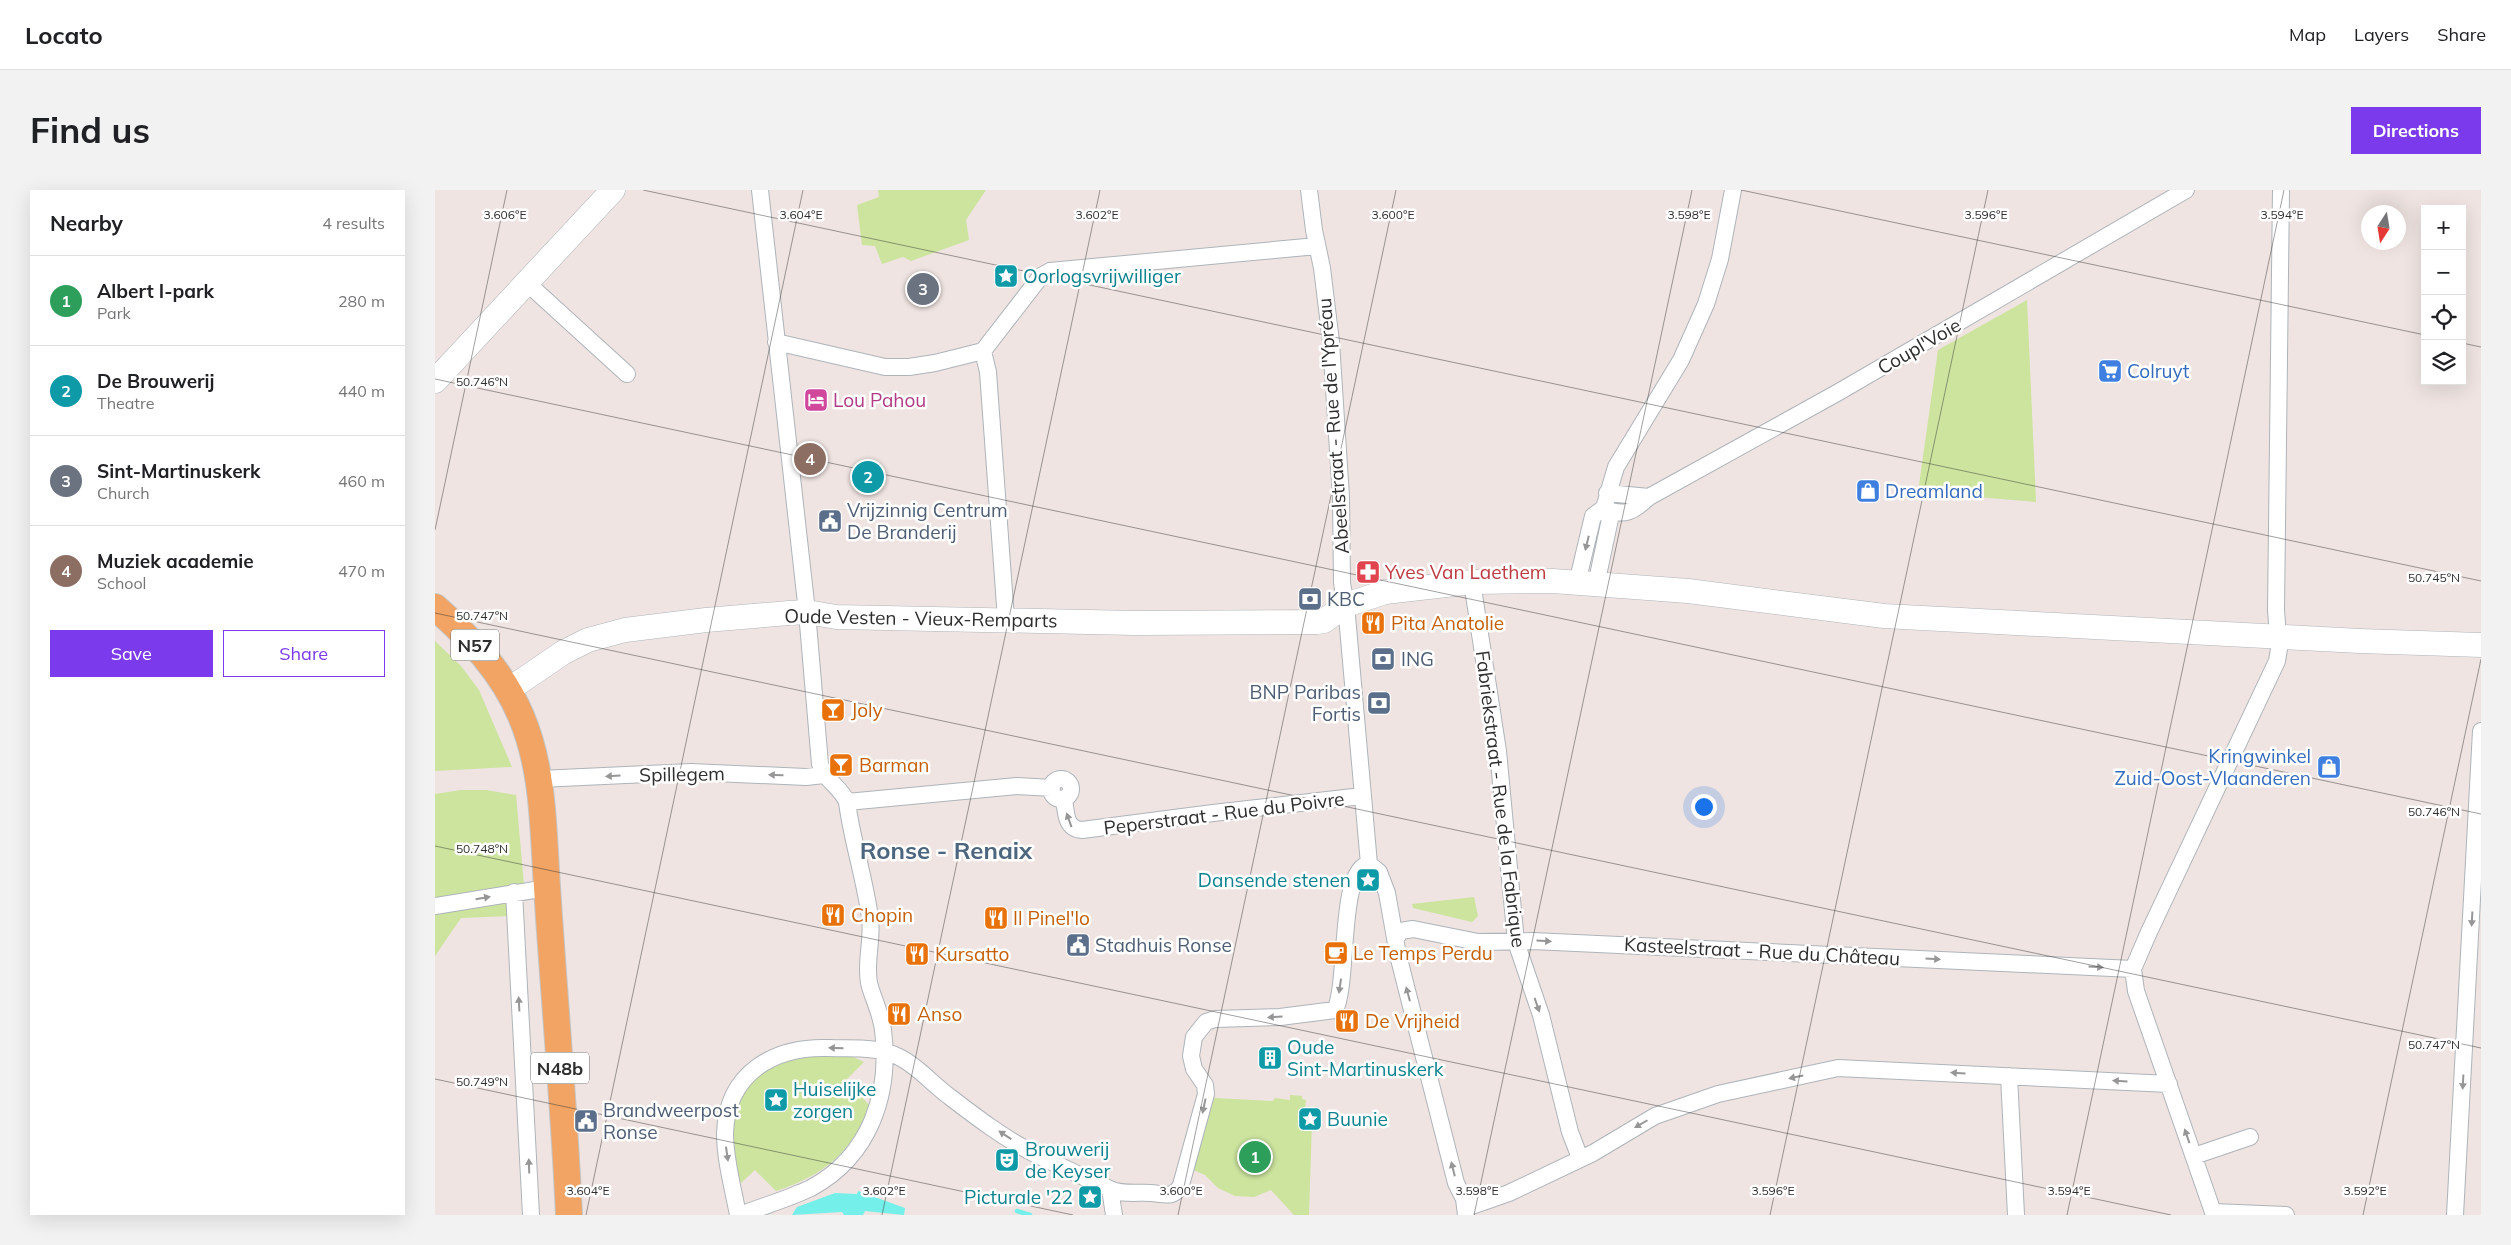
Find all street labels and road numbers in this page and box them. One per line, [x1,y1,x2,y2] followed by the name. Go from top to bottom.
[1312,297,1354,555] street label: Abeelstraat - Rue de l'Ypréau
[1873,313,1965,379] street label: Coupl'Voie
[784,604,1058,632] street label: Oude Vesten - Vieux-Remparts
[451,630,499,660] road number: N57
[1471,649,1531,949] street label: Fabriekstraat - Rue de la Fabrique
[639,761,725,787] street label: Spillegem
[1102,786,1346,840] street label: Peperstraat - Rue du Poivre
[1623,932,1901,970] street label: Kasteelstraat - Rue du Château
[531,1052,589,1084] road number: N48b

